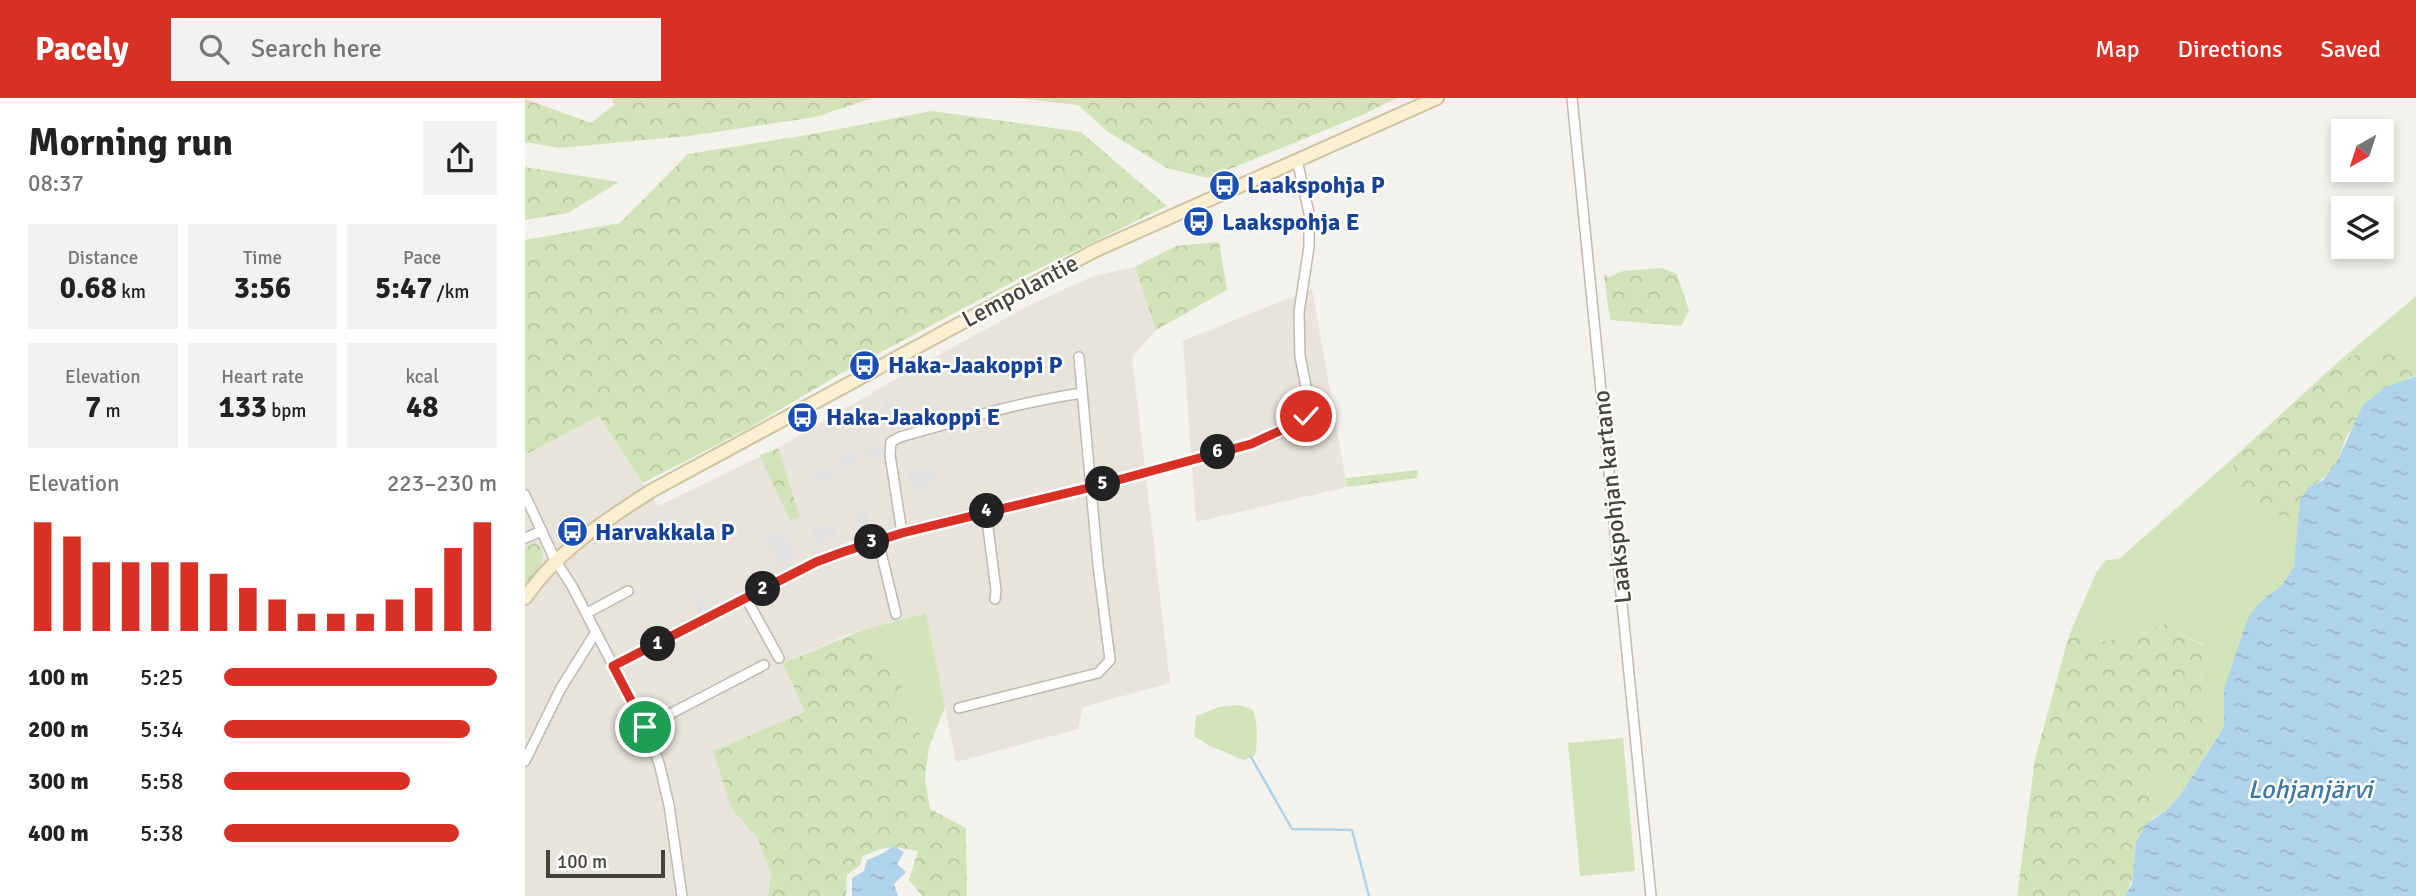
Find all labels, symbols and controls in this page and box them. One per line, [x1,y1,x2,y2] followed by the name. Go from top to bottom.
[171,18,661,81] search box
[35,29,129,70] text: Pacely
[195,30,233,68] icon: search
[251,33,382,65] text: Search here
[2095,34,2140,64] text: Map
[2178,34,2283,64] text: Directions
[2321,34,2381,64] text: Saved
[28,119,233,166] text: Morning run
[2331,119,2394,182] north arrow
[2331,119,2394,259] map controls
[423,121,497,195] button: share
[1207,168,1241,202] bus stop icon: Laakspohja P
[28,169,84,198] text: 08:37
[1247,170,1385,200] place label: Laakspohja P
[2331,196,2394,259] button: layers
[1182,205,1216,239] bus stop icon: Laakspohja E
[1222,207,1359,237] place label: Laakspohja E
[67,246,138,270] text: Distance
[243,246,282,270] text: Time
[403,246,441,270] text: Pace
[957,248,1083,334] street label: Lempolantie
[60,270,117,307] text: 0.68
[234,270,291,307] text: 3:56
[375,270,432,307] text: 5:47
[117,280,146,304] text: km
[432,280,469,304] text: /km
[848,348,882,382] bus stop icon: Haka-Jaakoppi P
[888,350,1063,380] place label: Haka-Jaakoppi P
[65,365,141,389] text: Elevation
[221,365,304,389] text: Heart rate
[406,365,439,389] text: kcal
[1276,386,1336,446] pin
[85,389,101,426] text: 7
[218,389,267,426] text: 133
[406,389,438,426] text: 48
[1586,389,1638,605] street label: Laakspohjan kartano
[1287,397,1325,435] icon: check
[101,399,121,423] text: m
[267,399,307,423] text: bpm
[786,400,820,434] bus stop icon: Haka-Jaakoppi E
[826,402,1000,432] place label: Haka-Jaakoppi E
[1201,434,1235,470] pin: 6
[1212,439,1223,463] text: 6
[1085,466,1121,502] pin: 5
[28,469,120,498] text: Elevation
[387,469,497,498] text: 223–230 m
[1097,471,1108,495] text: 5
[969,494,1005,528] pin: 4
[981,498,992,522] text: 4
[555,515,589,549] bus stop icon: Harvakkala P
[595,517,735,547] place label: Harvakkala P
[855,524,889,560] pin: 3
[866,529,877,553] text: 3
[745,572,781,606] pin: 2
[757,576,768,600] text: 2
[641,626,675,662] pin: 1
[652,631,663,655] text: 1
[28,663,89,692] text: 100 m
[140,663,183,692] text: 5:25
[615,697,675,757] pin
[626,708,664,746] icon: arrive
[28,715,89,744] text: 200 m
[140,715,183,744] text: 5:34
[28,767,89,796] text: 300 m
[140,767,183,796] text: 5:58
[2248,774,2375,806] water label: Lohjanjärvi
[28,819,89,848] text: 400 m
[140,819,183,848] text: 5:38
[546,847,665,879] scale bar
[557,850,607,874] text: 100 m

